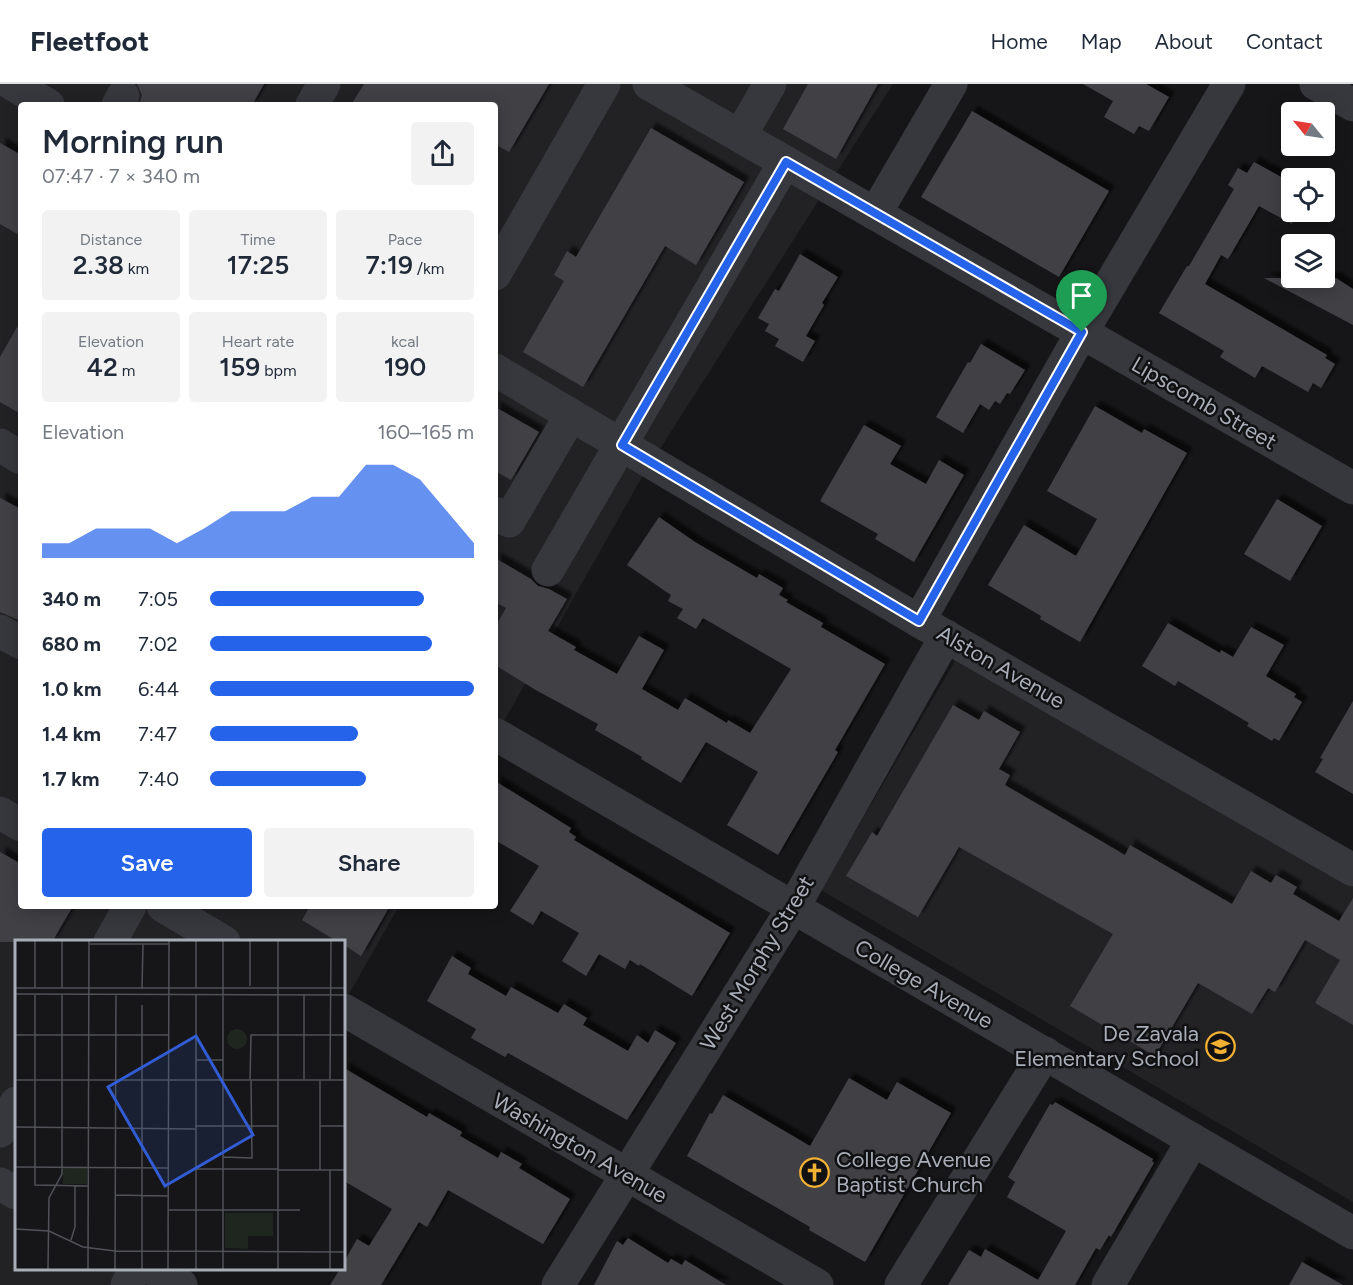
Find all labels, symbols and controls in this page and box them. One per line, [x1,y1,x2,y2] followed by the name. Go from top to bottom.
[30,24,149,58] text: Fleetfoot
[991,29,1048,54] text: Home
[1081,29,1122,54] text: Map
[1155,29,1213,54] text: About
[1246,29,1323,54] text: Contact
[1281,102,1335,156] north arrow
[1281,102,1335,288] map controls
[42,122,224,161] text: Morning run
[411,122,474,185] button: share
[42,164,200,188] text: 07:47 · 7 × 340 m
[1281,168,1335,222] button: locate
[80,230,142,249] text: Distance
[241,230,275,249] text: Time
[388,230,422,249] text: Pace
[1281,234,1335,288] button: layers
[73,249,124,281] text: 2.38
[227,249,289,281] text: 17:25
[366,249,413,281] text: 7:19
[124,259,149,278] text: km
[413,259,444,278] text: /km
[1056,270,1107,332] pin
[1065,279,1098,312] icon: arrive
[78,332,144,351] text: Elevation
[222,332,294,351] text: Heart rate
[391,332,419,351] text: kcal
[87,351,118,383] text: 42
[219,351,260,383] text: 159
[384,351,426,383] text: 190
[1127,351,1281,455] street label: Lipscomb Street
[118,361,135,380] text: m
[260,361,297,380] text: bpm
[42,420,124,444] text: Elevation
[378,420,474,444] text: 160–165 m
[42,587,101,611] text: 340 m
[138,587,178,611] text: 7:05
[932,620,1070,714] street label: Alston Avenue
[42,632,101,656] text: 680 m
[138,632,178,656] text: 7:02
[42,677,101,701] text: 1.0 km
[138,677,179,701] text: 6:44
[42,722,101,746] text: 1.4 km
[138,722,177,746] text: 7:47
[42,767,99,791] text: 1.7 km
[138,767,179,791] text: 7:40
[42,828,252,897] button: Save
[264,828,474,897] button: Share
[694,871,820,1055] street label: West Morphy Street
[850,934,998,1034] street label: College Avenue
[15,940,345,1270] inset map
[1014,1020,1199,1072] place label: De Zavala Elementary School
[1204,1030,1236,1062] school or university icon: De Zavala Elementary School
[488,1087,672,1209] street label: Washington Avenue
[836,1146,991,1198] place label: College Avenue Baptist Church
[799,1156,831,1188] church icon: College Avenue Baptist Church

